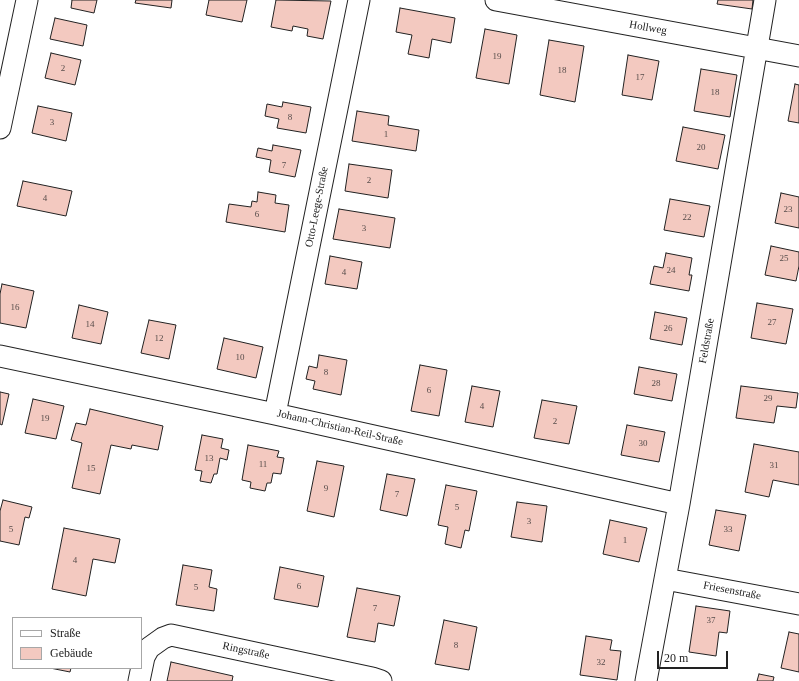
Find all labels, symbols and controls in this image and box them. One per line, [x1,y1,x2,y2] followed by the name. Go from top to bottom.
[628,18,668,38] street label: Hollweg
[492,52,502,62] house number: 19
[61,64,65,74] house number: 2
[558,66,566,76] house number: 18
[636,73,644,83] house number: 17
[710,88,720,98] house number: 18
[288,113,292,123] house number: 8
[50,118,54,128] house number: 3
[384,130,388,140] house number: 1
[696,143,706,153] house number: 20
[282,161,286,171] house number: 7
[303,166,331,248] street label: Otto-Leege-Straße
[367,176,371,186] house number: 2
[43,194,47,204] house number: 4
[784,205,792,215] house number: 23
[255,210,259,220] house number: 6
[682,213,692,223] house number: 22
[362,224,366,234] house number: 3
[780,254,788,264] house number: 25
[666,266,676,276] house number: 24
[342,268,346,278] house number: 4
[10,303,20,313] house number: 16
[697,317,717,365] street label: Feldstraße
[768,318,776,328] house number: 27
[86,320,94,330] house number: 14
[664,324,672,334] house number: 26
[154,334,164,344] house number: 12
[236,353,244,363] house number: 10
[324,368,328,378] house number: 8
[652,379,660,389] house number: 28
[427,386,431,396] house number: 6
[764,394,772,404] house number: 29
[480,402,484,412] house number: 4
[276,407,404,449] street label: Johann-Christian-Reil-Straße
[40,414,50,424] house number: 19
[553,417,557,427] house number: 2
[638,439,648,449] house number: 30
[204,454,214,464] house number: 13
[259,460,267,470] house number: 11
[770,461,778,471] house number: 31
[86,464,96,474] house number: 15
[324,484,328,494] house number: 9
[395,490,399,500] house number: 7
[455,503,459,513] house number: 5
[527,517,531,527] house number: 3
[9,525,13,535] house number: 5
[724,525,732,535] house number: 33
[623,536,627,546] house number: 1
[73,556,77,566] house number: 4
[702,579,762,603] street label: Friesenstraße
[297,582,301,592] house number: 6
[194,583,198,593] house number: 5
[373,604,377,614] house number: 7
[706,616,716,626] house number: 37
[12,617,142,669] legend
[50,626,81,640] text: Straße
[221,640,271,662] street label: Ringstraße
[454,641,458,651] house number: 8
[659,643,730,669] scale bar
[50,646,93,660] text: Gebäude
[664,651,688,665] text: 20 m
[596,658,606,668] house number: 32

